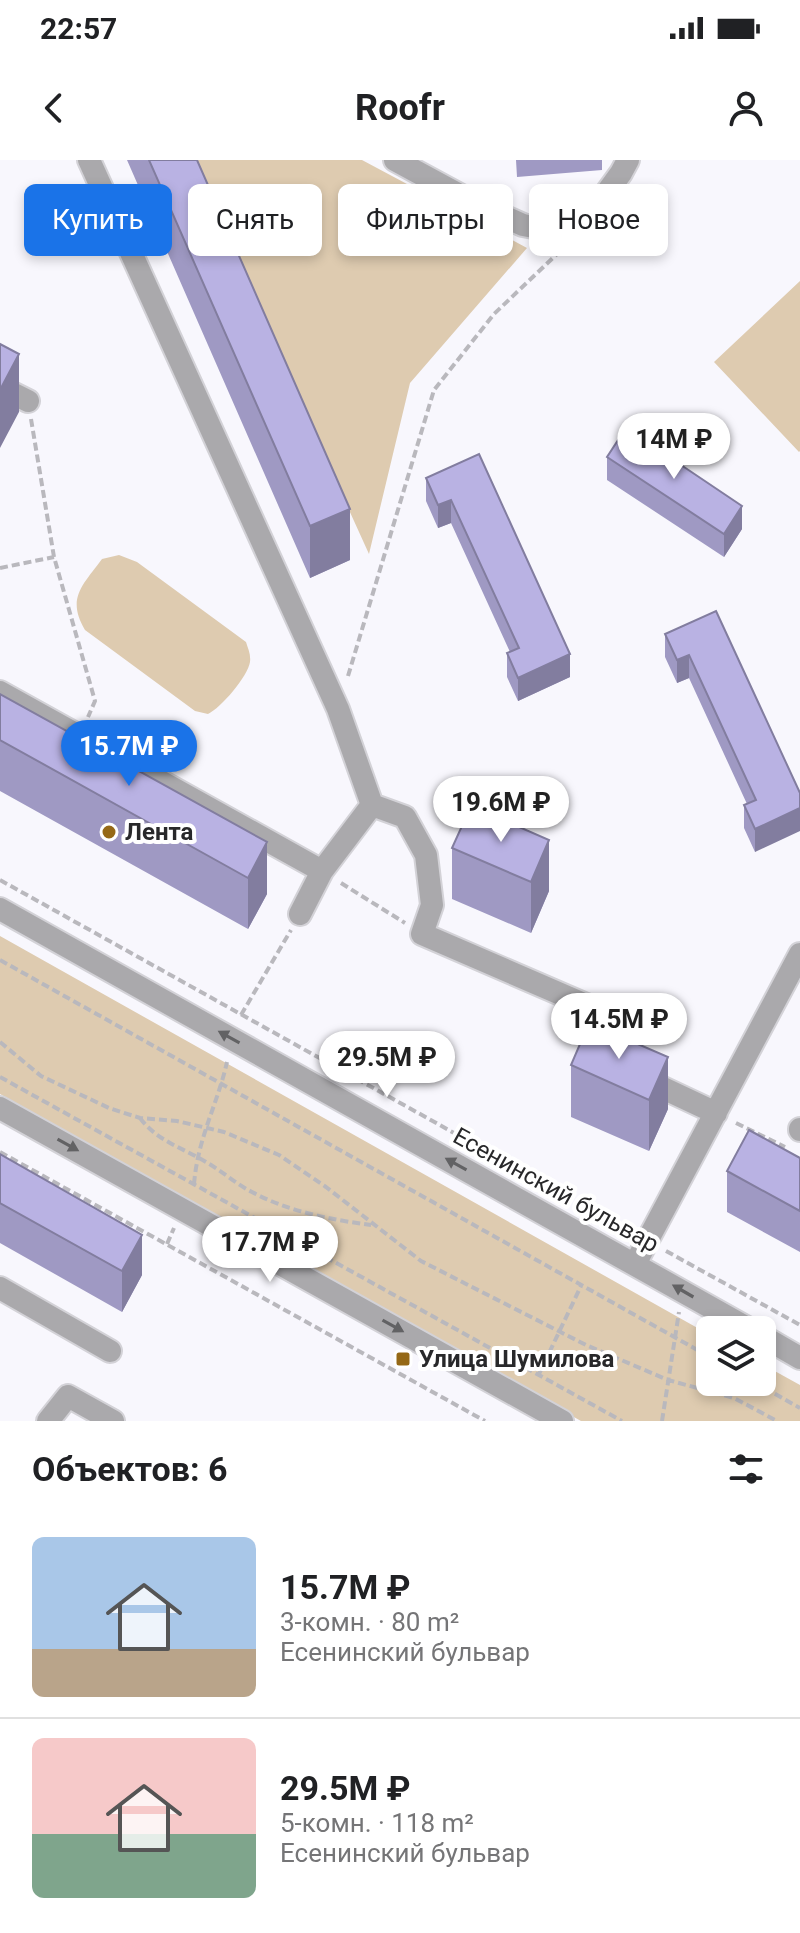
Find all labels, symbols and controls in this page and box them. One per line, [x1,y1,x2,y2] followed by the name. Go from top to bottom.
[40,11,117,46] text: 22:57
[32,86,76,130] icon: back
[724,86,768,130] icon: person
[355,87,445,129] text: Roofr
[24,184,172,256] chip: Купить
[188,184,322,256] chip: Снять
[338,184,513,256] chip: Фильтры
[529,184,668,256] chip: Новое
[618,413,730,481] pin: 14M ₽
[635,424,713,454] text: 14M ₽
[55,720,203,788] pin: 15.7M ₽
[79,731,179,761] text: 15.7M ₽
[427,776,575,844] pin: 19.6M ₽
[451,787,551,817] text: 19.6M ₽
[125,818,194,846] place label: Лента
[100,823,118,841] marker: Лента
[545,993,693,1061] pin: 14.5M ₽
[569,1004,669,1034] text: 14.5M ₽
[218,1031,240,1045] one-way arrow
[313,1031,461,1099] pin: 29.5M ₽
[337,1042,437,1072] text: 29.5M ₽
[448,1122,664,1258] street label: Есенинский бульвар
[57,1138,79,1152] one-way arrow
[445,1158,467,1172] one-way arrow
[196,1216,344,1284] pin: 17.7M ₽
[220,1227,320,1257] text: 17.7M ₽
[672,1285,694,1299] one-way arrow
[696,1316,776,1396] map controls
[696,1316,776,1396] button: layers
[382,1319,404,1333] one-way arrow
[419,1345,615,1373] place label: Улица Шумилова
[394,1350,412,1368] marker: Улица Шумилова
[724,1447,768,1491] icon: filters
[32,1449,227,1489] text: Объектов: 6
[280,1567,411,1607] text: 15.7M ₽
[96,1569,192,1665] icon: home
[280,1607,459,1637] text: 3-комн. · 80 m²
[280,1637,530,1667] text: Есенинский бульвар
[280,1768,411,1808] text: 29.5M ₽
[96,1770,192,1866] icon: home
[280,1808,474,1838] text: 5-комн. · 118 m²
[280,1838,530,1868] text: Есенинский бульвар

